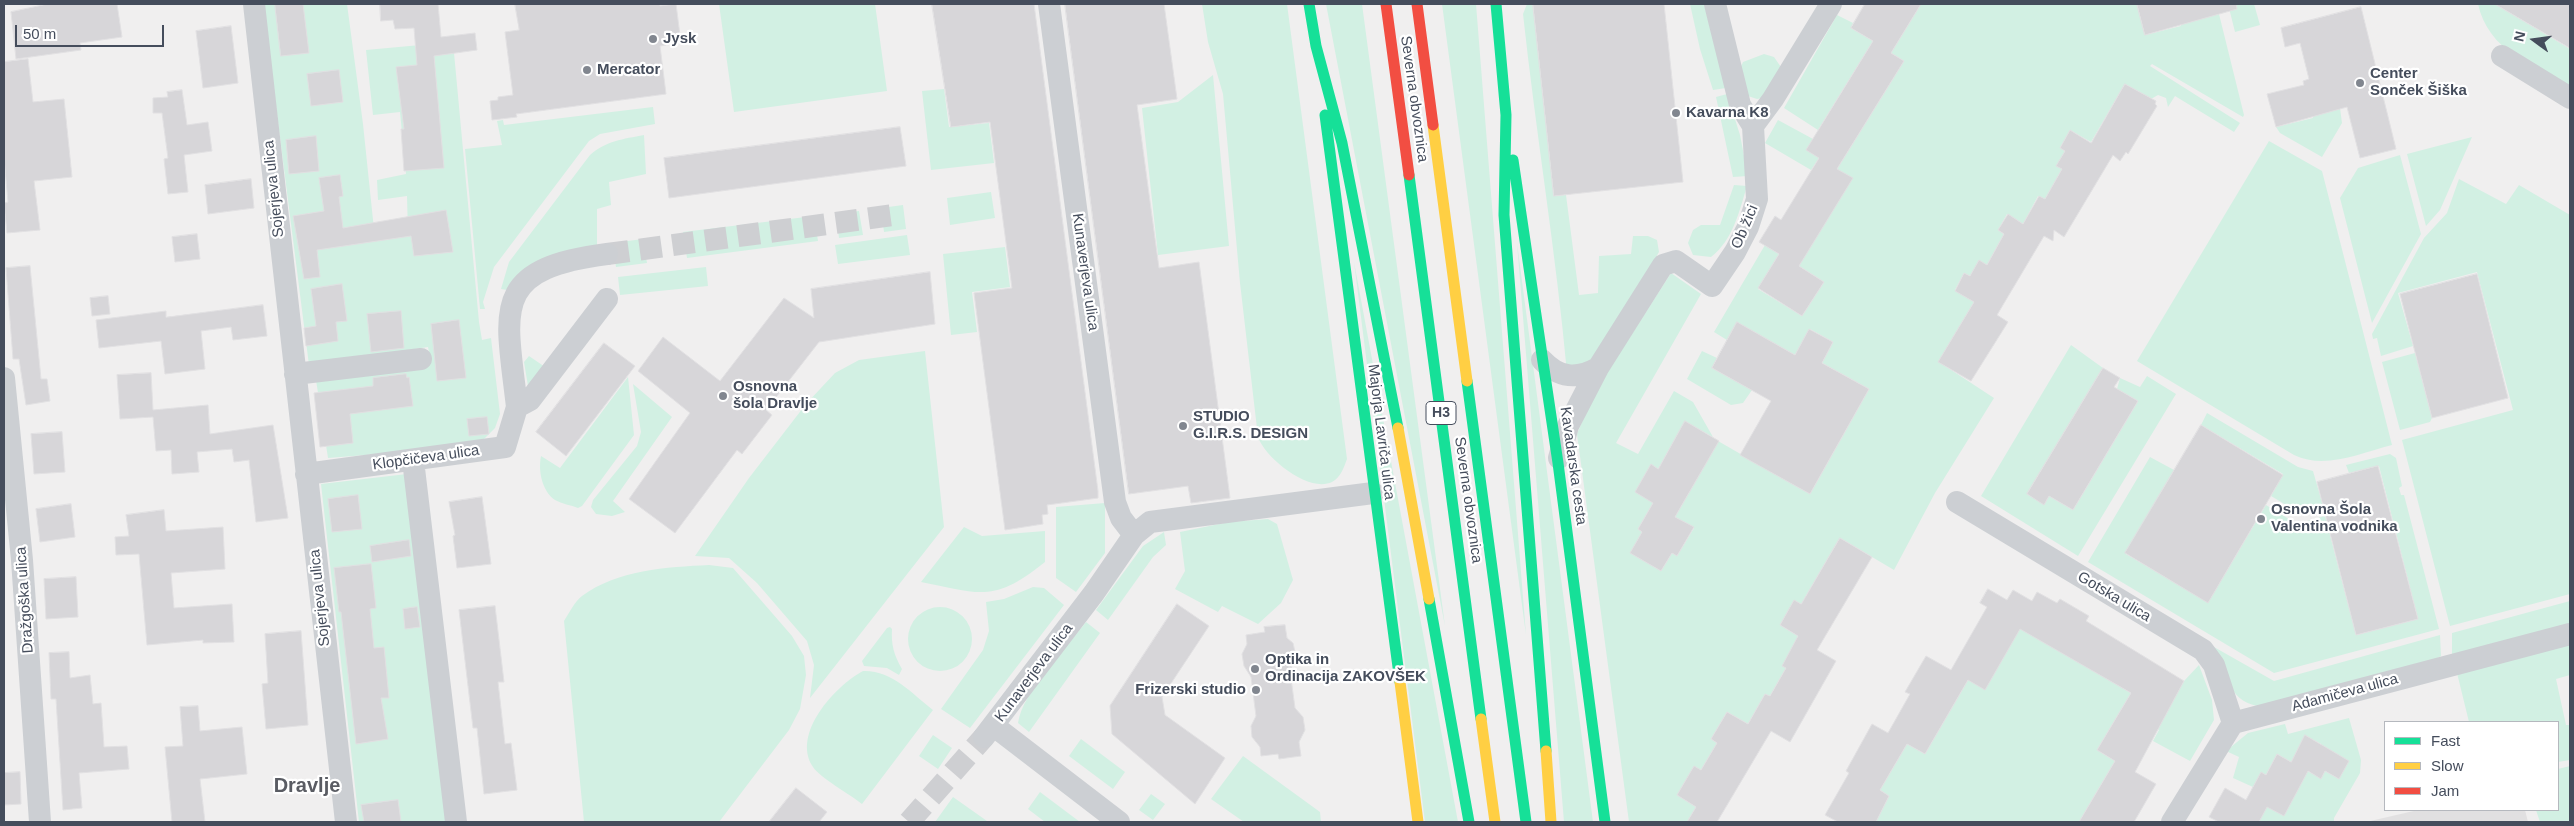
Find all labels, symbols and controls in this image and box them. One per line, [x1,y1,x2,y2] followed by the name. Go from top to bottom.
[18,15,166,47] scale bar
[2509,15,2559,65] north arrow
[23,25,56,42] text: 50 m
[663,30,696,48] place label: Jysk
[2510,30,2528,43] text: N
[647,33,659,45] marker: Jysk
[1396,35,1432,163] street label: Severna obvoznica
[597,61,660,79] place label: Mercator
[581,64,593,76] marker: Mercator
[2370,65,2467,100] place label: Center Sonček Šiška
[2354,77,2366,89] marker: Center Sonček Šiška
[1686,104,1769,122] place label: Kavarna K8
[1670,107,1682,119] marker: Kavarna K8
[260,140,288,238] street label: Sojerjeva ulica
[1728,202,1762,252] street label: Ob žici
[1068,212,1102,332] street label: Kunaverjeva ulica
[1364,363,1398,501] street label: Majorja Lavriča ulica
[733,378,817,413] place label: Osnovna šola Dravlje
[717,390,729,402] marker: Osnovna šola Dravlje
[1426,402,1456,424] road number: H3
[1556,406,1590,526] street label: Kavadarska cesta
[1193,408,1308,443] place label: STUDIO G.I.R.S. DESIGN
[1177,420,1189,432] marker: STUDIO G.I.R.S. DESIGN
[1450,436,1486,564] street label: Severna obvoznica
[371,442,481,474] street label: Klopčičeva ulica
[2271,501,2398,536] place label: Osnovna Šola Valentina vodnika
[2255,513,2267,525] marker: Osnovna Šola Valentina vodnika
[12,546,38,654] street label: Dražgoška ulica
[306,549,334,647] street label: Sojerjeva ulica
[2074,568,2154,626] street label: Gotska ulica
[991,620,1077,726] street label: Kunaverjeva ulica
[1265,651,1426,686] place label: Optika in Ordinacija ZAKOVŠEK
[1249,663,1261,675] marker: Optika in Ordinacija ZAKOVŠEK
[2290,670,2400,716] street label: Adamičeva ulica
[1135,681,1246,699] place label: Frizerski studio
[1250,684,1262,696] marker: Frizerski studio
[2384,721,2559,811] legend
[2431,732,2460,749] text: Fast
[2431,757,2464,774] text: Slow
[274,774,340,798] district label: Dravlje
[2431,782,2459,799] text: Jam

